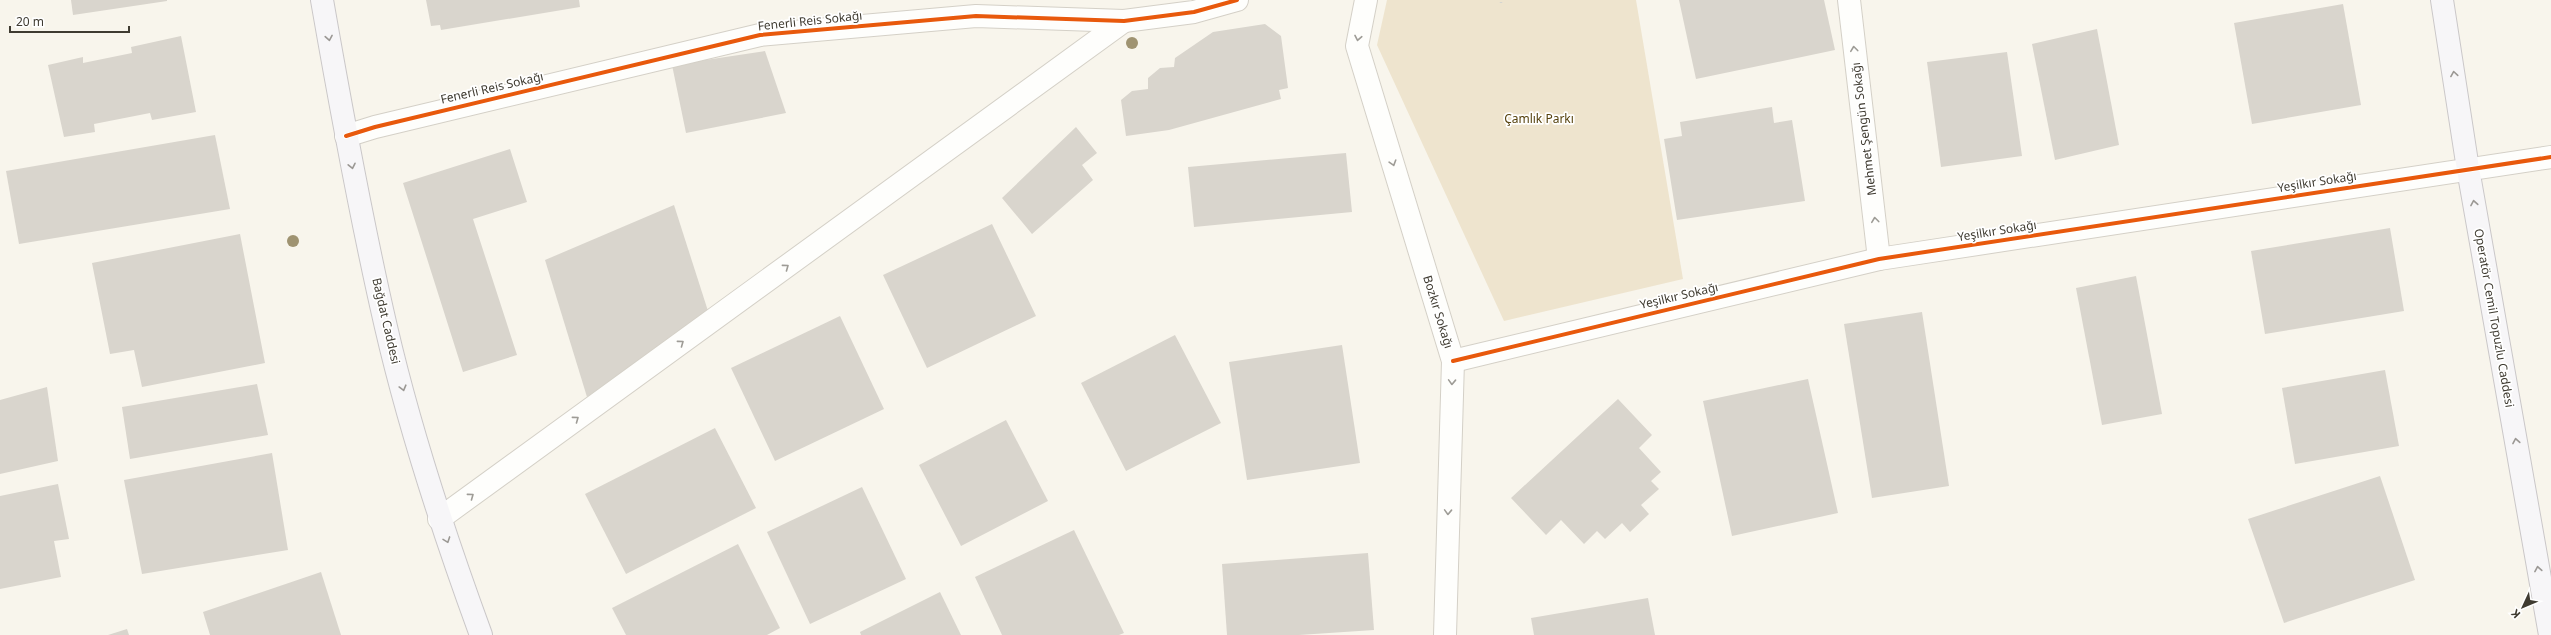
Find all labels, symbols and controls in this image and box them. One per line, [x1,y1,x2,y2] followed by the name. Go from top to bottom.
[757,7,863,34] street label: Fenerli Reis Sokağı
[10,8,129,34] scale bar
[16,13,44,30] text: 20 m
[324,35,333,42] one-way arrow
[1355,35,1363,41] one-way arrow
[1850,46,1859,52] one-way arrow
[1847,61,1880,197] street label: Mehmet Şengün Sokağı
[439,67,545,108] street label: Fenerli Reis Sokağı
[2450,71,2459,77] one-way arrow
[1504,110,1574,127] park label: Çamlık Parkı
[1388,159,1397,166] one-way arrow
[348,163,356,169] one-way arrow
[2276,167,2358,196] street label: Yeşilkır Sokağı
[2470,199,2479,206] one-way arrow
[1956,216,2038,245] street label: Yeşilkır Sokağı
[1871,217,1880,223] one-way arrow
[2470,227,2519,409] street label: Operatör Cemil Topuzlu Caddesi
[782,264,789,271] one-way arrow
[1419,273,1458,350] street label: Bozkır Sokağı
[368,276,405,366] street label: Bağdat Caddesi
[1638,278,1720,313] street label: Yeşilkır Sokağı
[677,340,684,348] one-way arrow
[1448,379,1457,385] one-way arrow
[398,385,407,392] one-way arrow
[571,417,578,424] one-way arrow
[2512,438,2521,444] one-way arrow
[466,494,473,501] one-way arrow
[1444,509,1453,515] one-way arrow
[442,537,450,544] one-way arrow
[2534,566,2543,572] one-way arrow
[2503,587,2543,627] north arrow
[2507,606,2523,622] text: K

